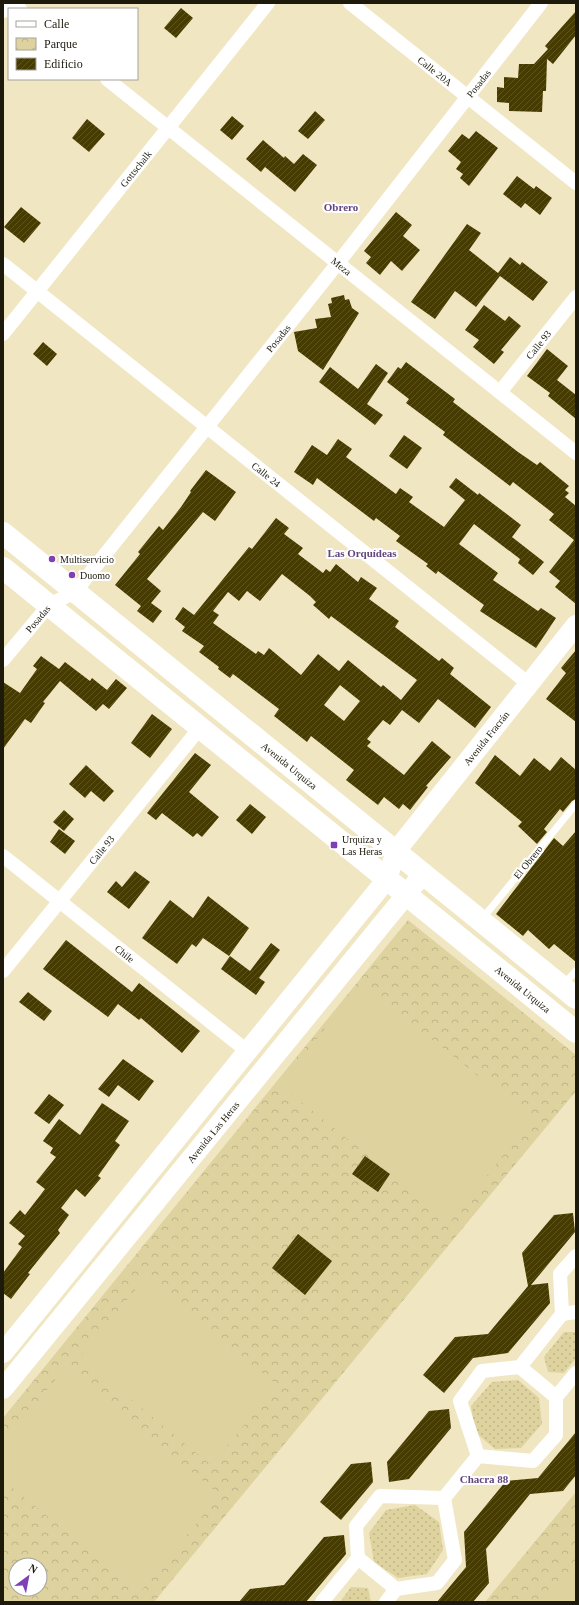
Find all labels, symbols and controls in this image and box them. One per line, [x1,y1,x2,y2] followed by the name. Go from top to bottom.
[8,8,138,80] legend
[44,17,69,31] text: Calle
[44,37,77,51] text: Parque
[416,54,455,88] street label: Calle 20A
[44,57,83,71] text: Edificio
[464,67,493,99] street label: Posadas
[118,148,153,189] street label: Gottschalk
[324,201,359,213] district label: Obrero
[329,255,354,278] street label: Meza
[264,322,293,354] street label: Posadas
[523,328,553,361] street label: Calle 93
[250,459,283,489] street label: Calle 24
[327,547,397,559] district label: Las Orquídeas
[47,554,57,564] marker: Multiservicio
[60,554,114,565] place label: Multiservicio
[67,570,77,580] marker: Duomo
[80,570,110,581] place label: Duomo
[23,603,52,634] street label: Posadas
[461,709,511,767] street label: Avenida Fracrán
[260,740,320,792] street label: Avenida Urquiza
[86,833,116,866] street label: Calle 93
[342,834,382,857] place label: Urquiza y Las Heras
[329,840,339,850] marker: Urquiza y Las Heras
[511,843,545,881] street label: El Obrero
[113,942,137,965] street label: Chile
[493,963,553,1015] street label: Avenida Urquiza
[185,1099,241,1165] street label: Avenida Las Heras
[460,1473,509,1485] district label: Chacra 88
[8,1557,48,1597] north arrow
[27,1561,40,1576] text: N

